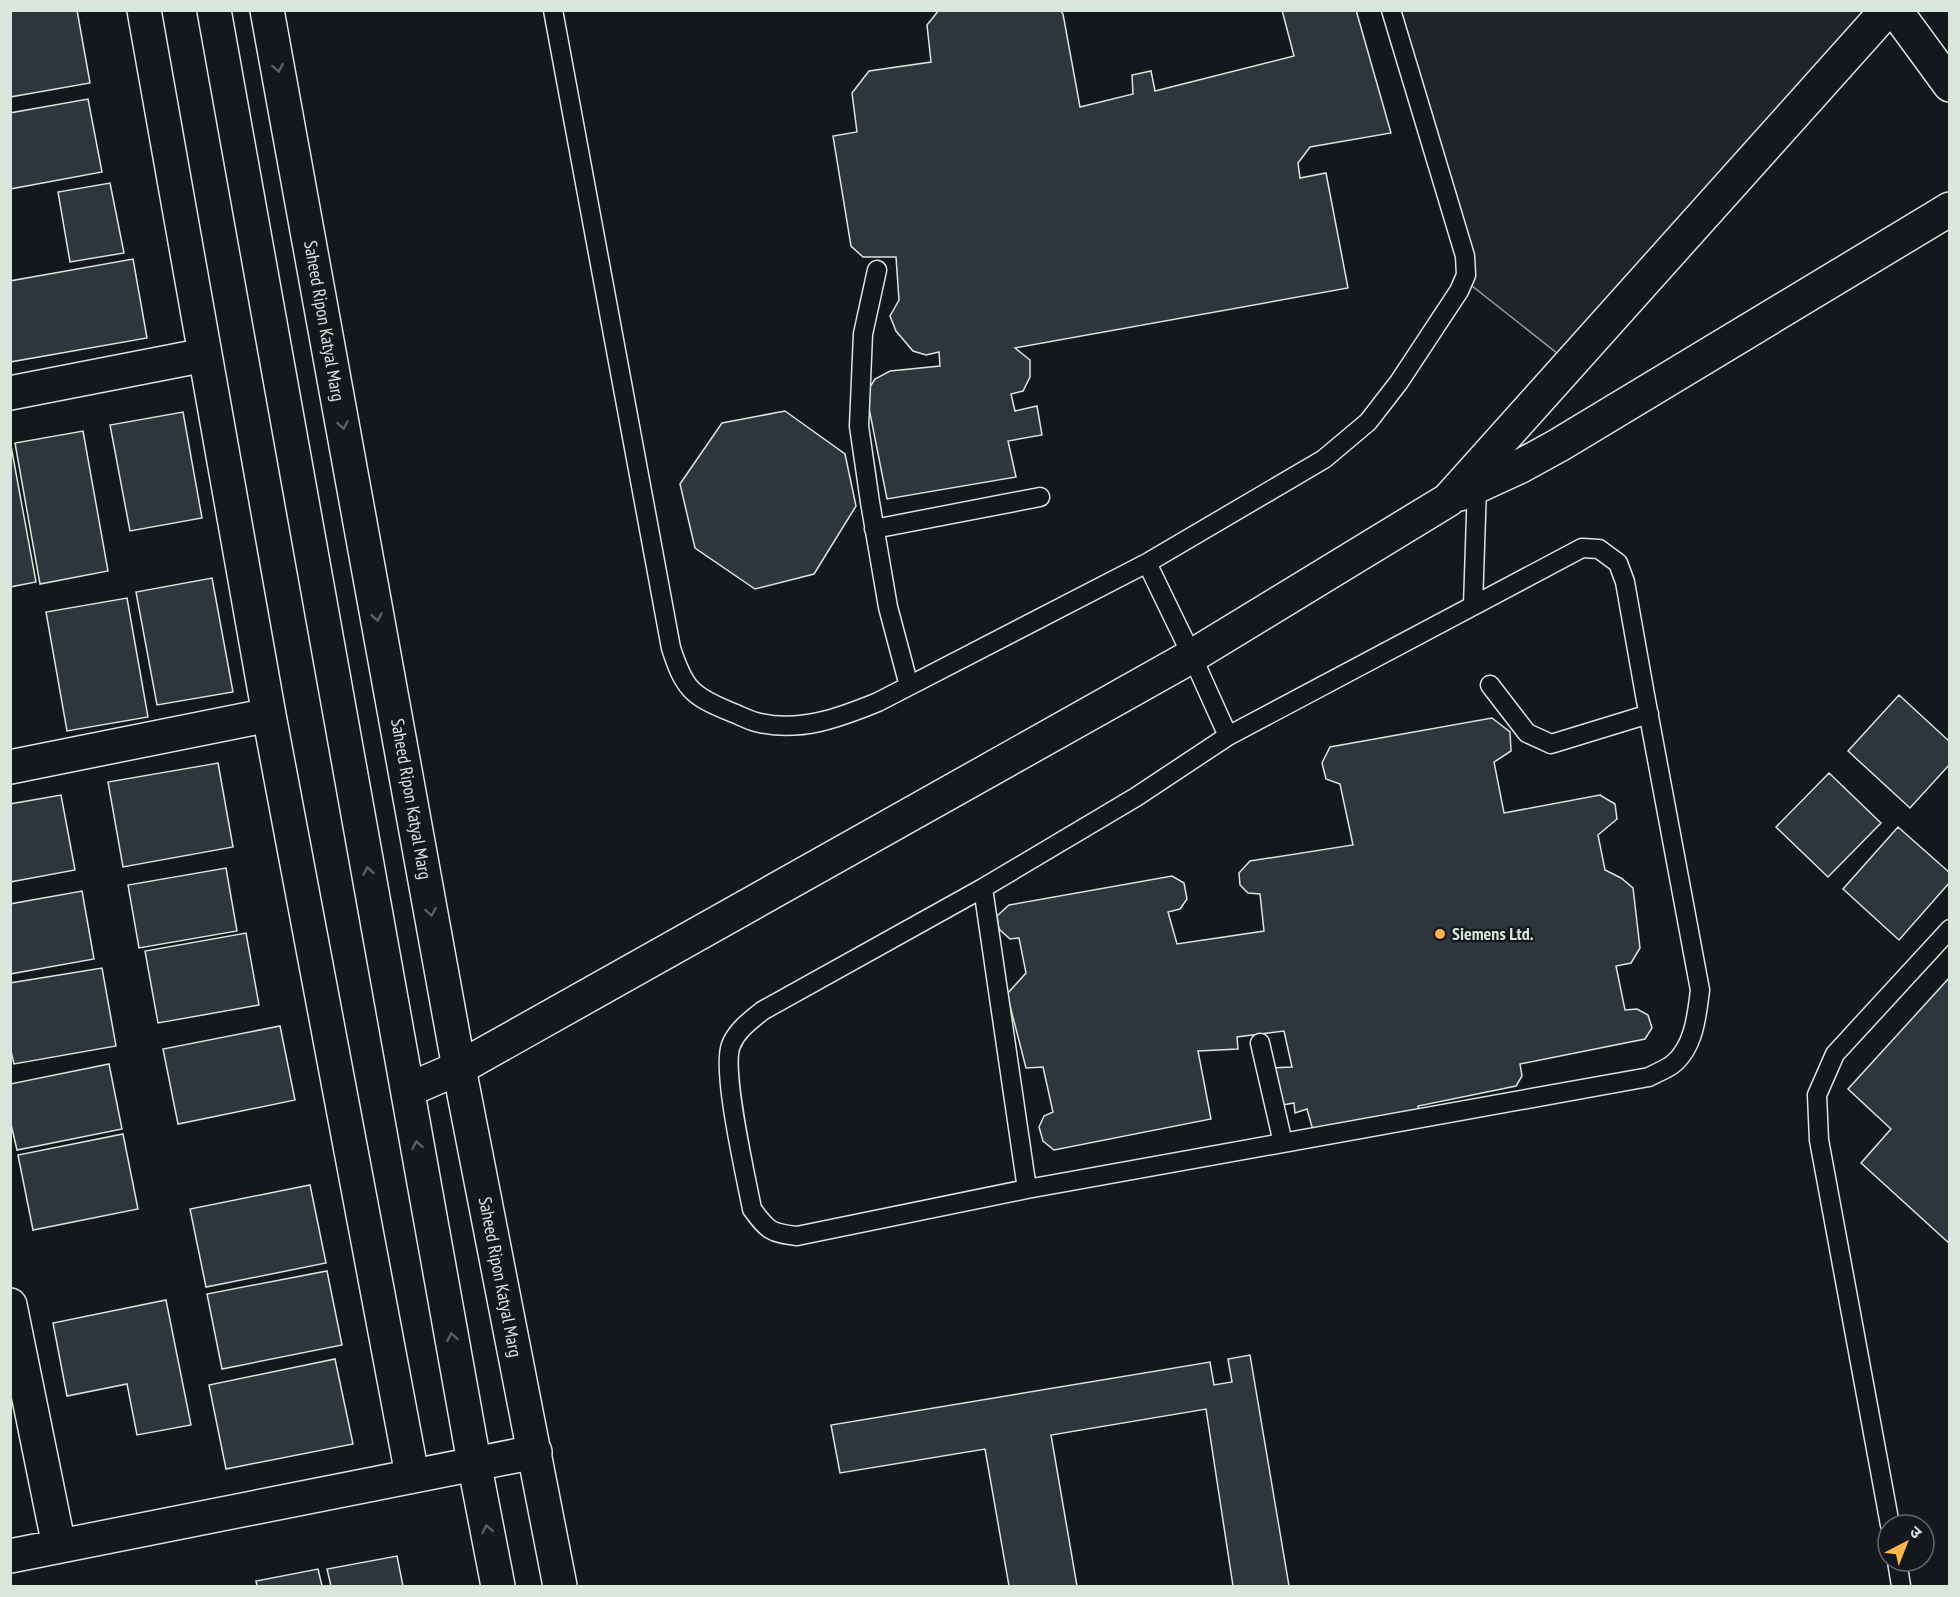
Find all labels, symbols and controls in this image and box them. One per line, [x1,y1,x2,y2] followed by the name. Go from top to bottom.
[271,63,284,73] one-way arrow
[299,239,350,403] street label: Saheed Ripon Katyal Marg
[336,421,348,430] one-way arrow
[371,612,383,622] one-way arrow
[386,717,437,881] street label: Saheed Ripon Katyal Marg
[362,866,375,876] one-way arrow
[424,907,437,917] one-way arrow
[1452,922,1534,945] place label: Siemens Ltd.
[1433,927,1447,941] marker: Siemens Ltd.
[412,1141,424,1150] one-way arrow
[474,1195,527,1359] street label: Saheed Ripon Katyal Marg
[446,1333,458,1342] one-way arrow
[1876,1513,1936,1573] north arrow
[1906,1521,1927,1543] text: उ
[481,1524,494,1534] one-way arrow

